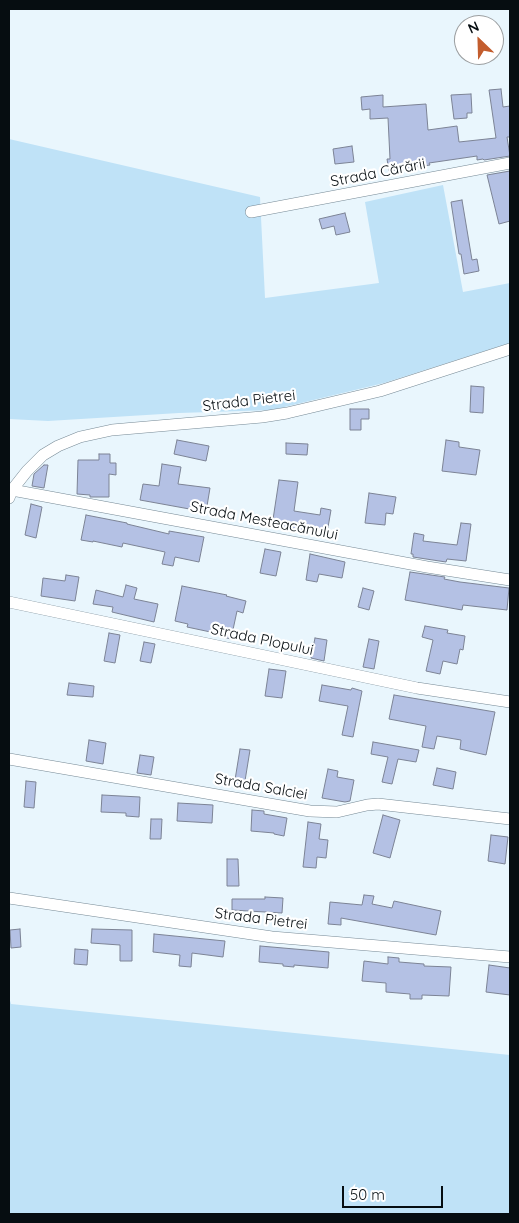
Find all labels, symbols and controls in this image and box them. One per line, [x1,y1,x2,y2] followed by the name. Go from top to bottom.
[454,15,504,65] north arrow
[465,17,482,38] text: N
[329,155,427,191] street label: Strada Cărării
[202,386,296,416] street label: Strada Pietrei
[189,498,339,544] street label: Strada Mesteacănului
[209,620,315,660] street label: Strada Plopului
[213,770,309,804] street label: Strada Salciei
[214,904,308,934] street label: Strada Pietrei
[344,1176,445,1208] scale bar
[350,1185,385,1204] text: 50 m

